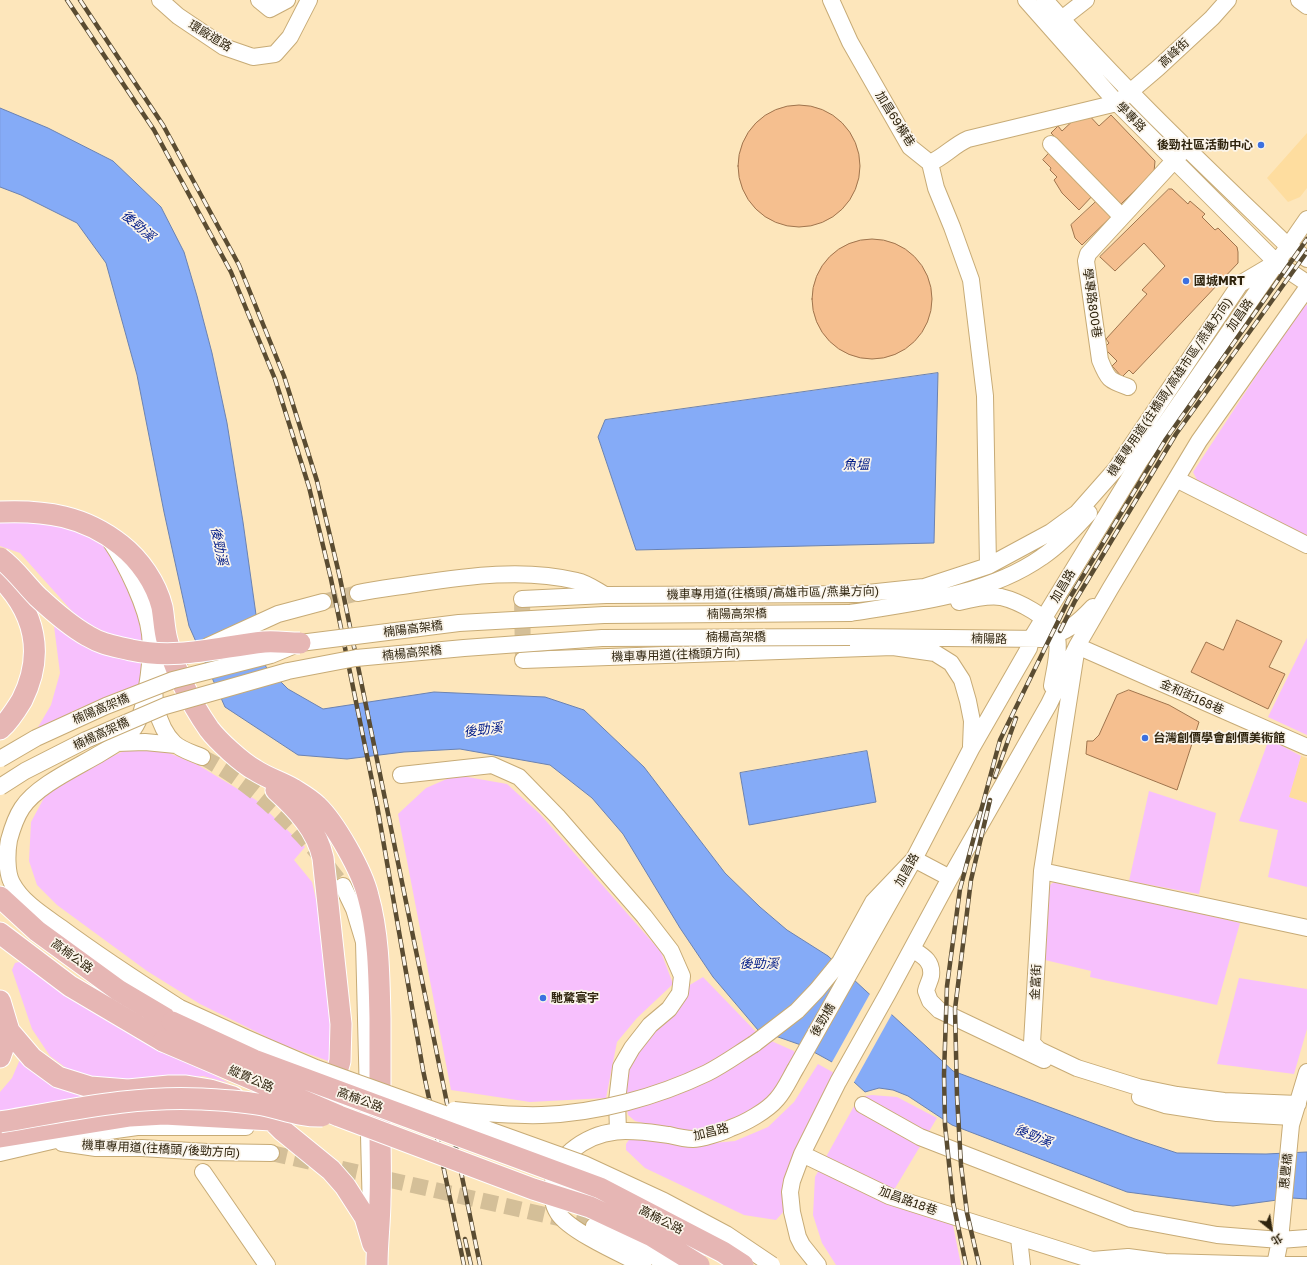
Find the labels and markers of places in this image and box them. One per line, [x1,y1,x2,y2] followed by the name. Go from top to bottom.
[1157,138,1253,152] place label: 後勁社區活動中心
[1256,140,1266,150] marker: 後勁社區活動中心
[1194,274,1245,288] place label: 國城MRT
[1181,276,1191,286] marker: 國城MRT
[1153,731,1285,745] place label: 台灣創價學會創價美術館
[1140,733,1150,743] marker: 台灣創價學會創價美術館
[551,991,599,1005] place label: 馳騖寰宇
[538,993,548,1003] marker: 馳騖寰宇

